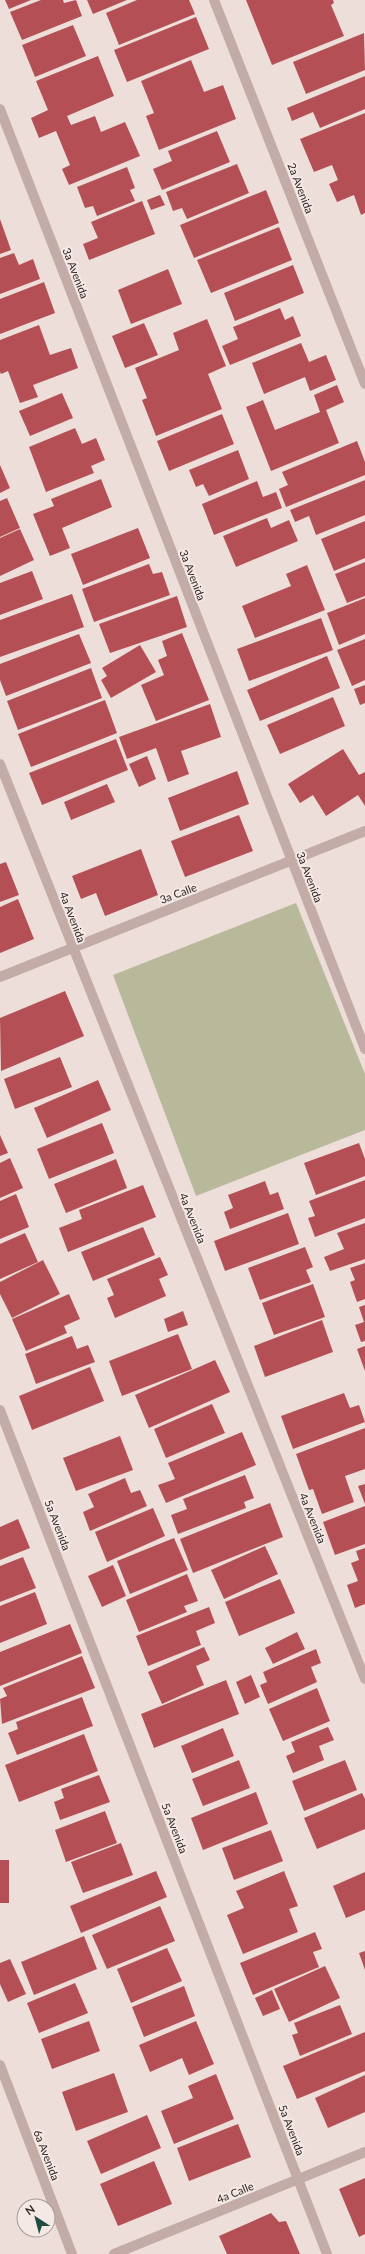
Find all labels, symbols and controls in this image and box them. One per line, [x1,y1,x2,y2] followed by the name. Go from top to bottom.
[285,161,317,215] street label: 2a Avenida
[60,246,92,300] street label: 3a Avenida
[177,548,209,602] street label: 3a Avenida
[294,850,326,904] street label: 3a Avenida
[158,880,198,906] street label: 3a Calle
[57,890,89,944] street label: 4a Avenida
[177,1191,209,1245] street label: 4a Avenida
[297,1491,329,1545] street label: 4a Avenida
[42,1498,74,1552] street label: 5a Avenida
[159,1801,191,1855] street label: 5a Avenida
[276,2103,308,2157] street label: 5a Avenida
[31,2128,63,2182] street label: 6a Avenida
[215,2179,255,2205] street label: 4a Calle
[16,2198,56,2238] north arrow
[23,2202,37,2217] text: N

